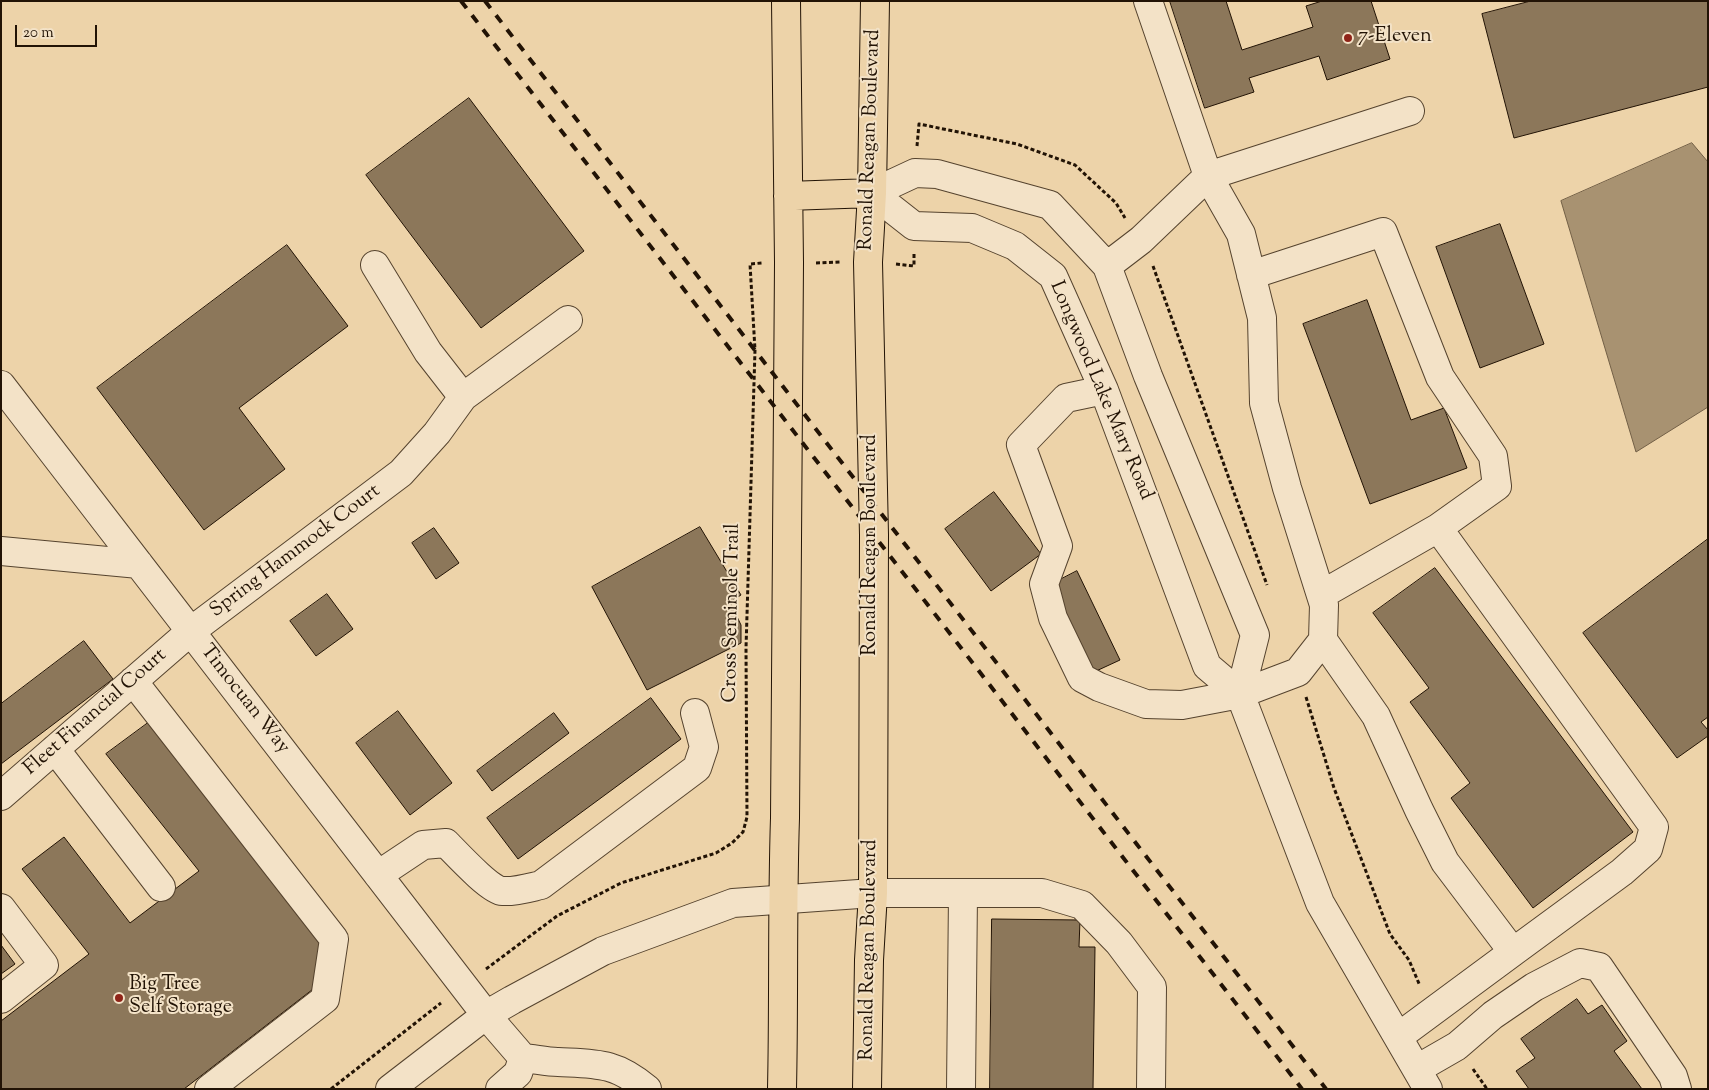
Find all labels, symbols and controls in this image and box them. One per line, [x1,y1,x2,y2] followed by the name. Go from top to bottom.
[18,15,100,47] scale bar
[23,23,54,44] text: 20 m
[1358,26,1432,50] place label: 7-Eleven
[855,29,887,251] street label: Ronald Reagan Boulevard
[1342,32,1354,44] marker: 7-Eleven
[1043,278,1157,504] street label: Longwood Lake Mary Road
[860,434,884,656] street label: Ronald Reagan Boulevard
[206,480,386,624] street label: Spring Hammock Court
[719,523,747,703] street label: Cross Seminole Trail
[194,641,294,759] street label: Timocuan Way
[20,644,172,782] street label: Fleet Financial Court
[856,839,884,1061] street label: Ronald Reagan Boulevard
[129,974,232,1021] place label: Big Tree Self Storage
[113,992,125,1004] marker: Big Tree Self Storage

